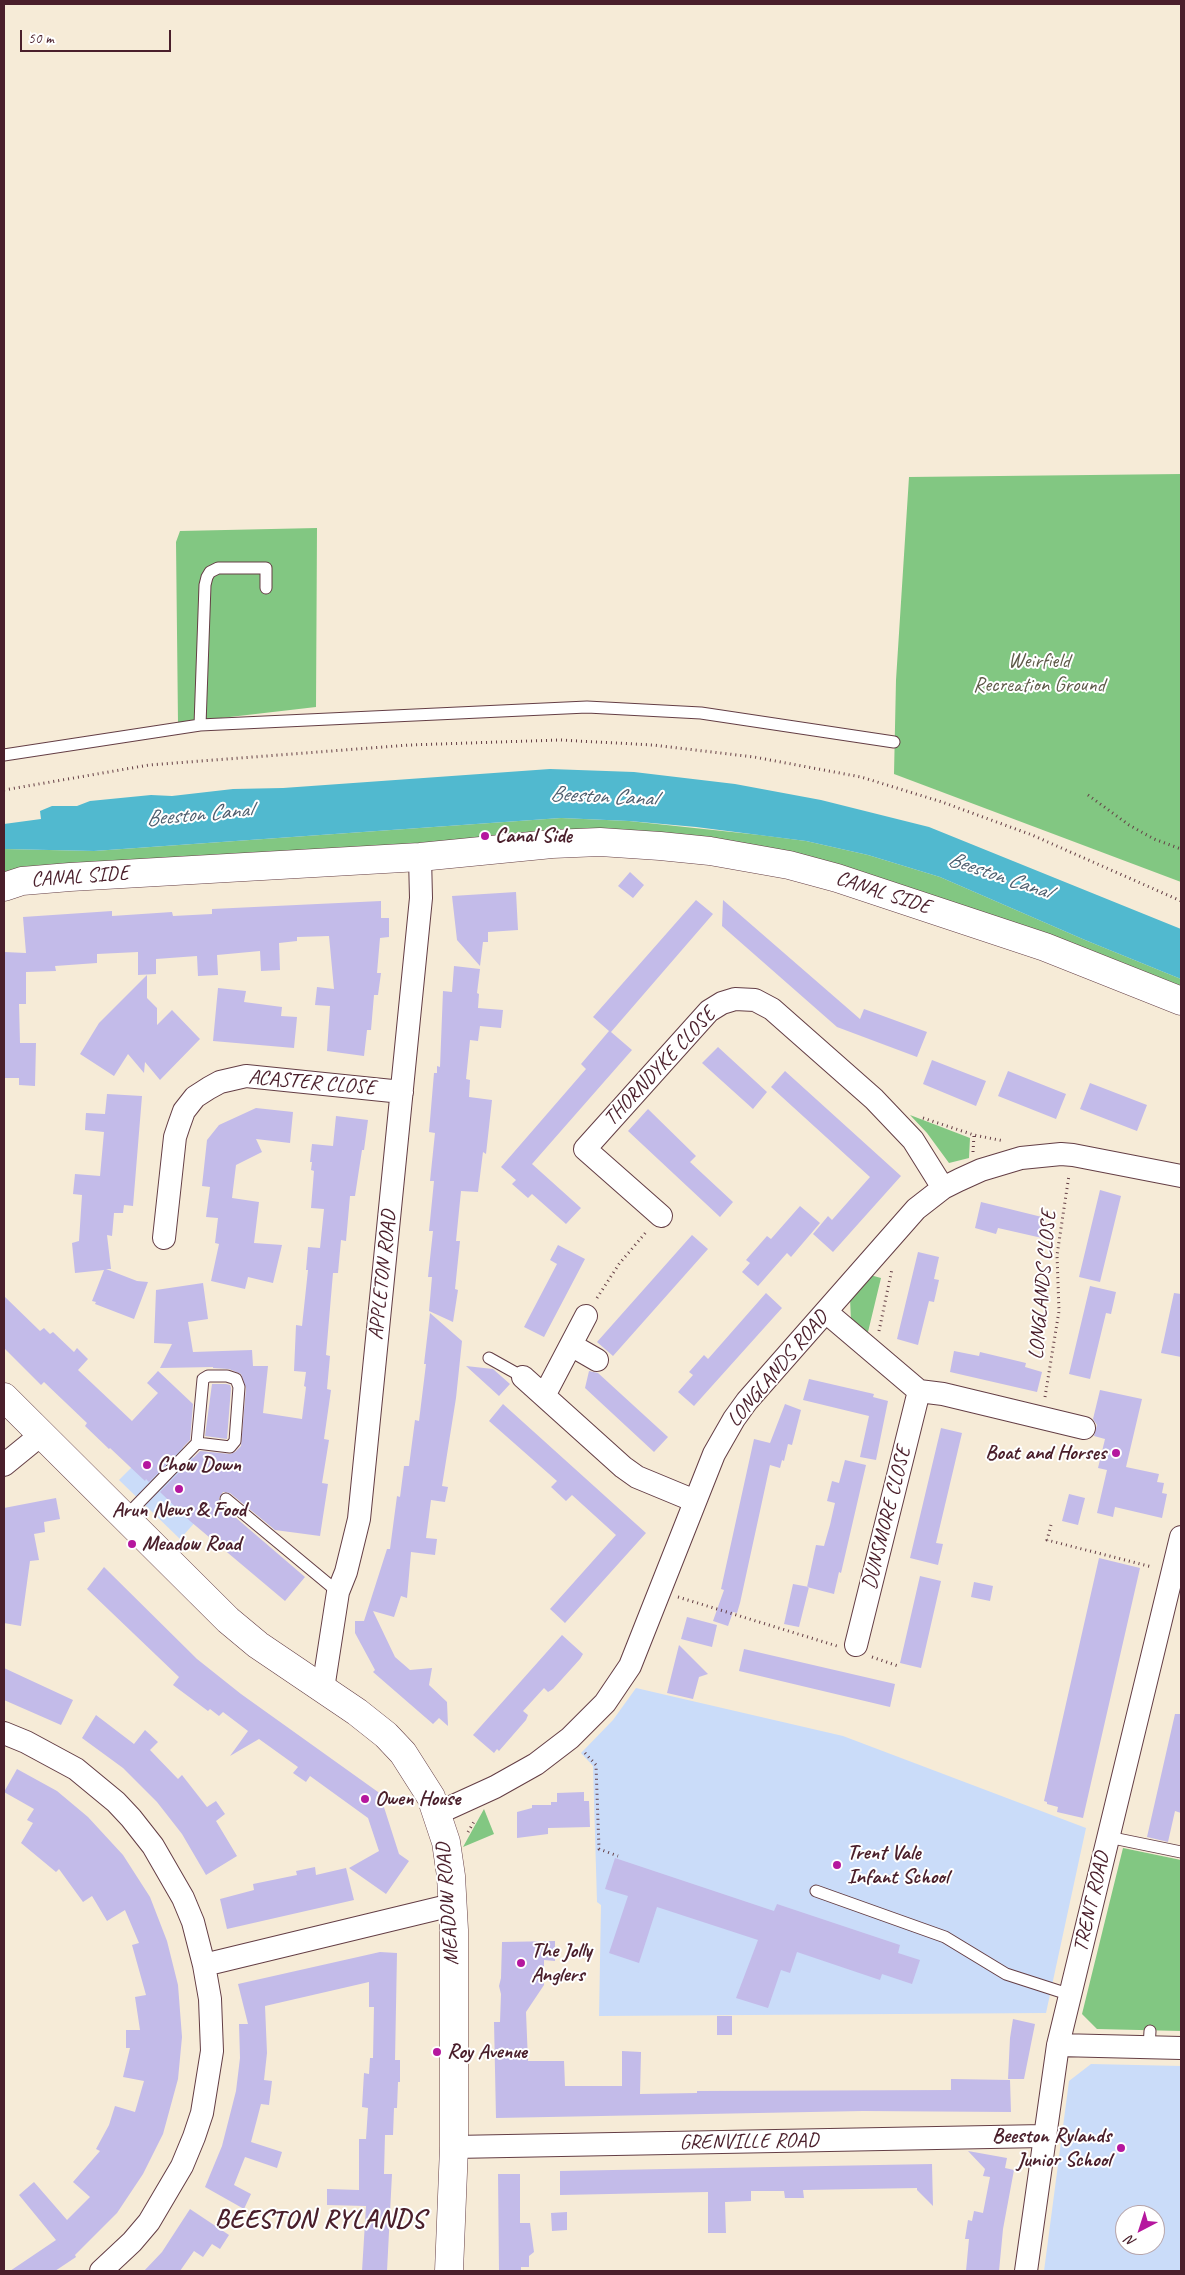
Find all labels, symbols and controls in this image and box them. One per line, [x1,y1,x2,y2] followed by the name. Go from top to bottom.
[22,20,174,52] scale bar
[28,29,54,48] text: 50 m
[973,648,1105,698] park label: Weirfield Recreation Ground
[549,781,657,813] water label: Beeston Canal
[145,797,253,833] water label: Beeston Canal
[495,823,572,849] place label: Canal Side
[479,830,491,842] marker: Canal Side
[945,846,1053,906] water label: Beeston Canal
[30,861,130,893] street label: CANAL SIDE
[833,866,933,920] street label: CANAL SIDE
[599,1003,721,1131] street label: THORNDYKE CLOSE
[247,1065,377,1101] street label: ACASTER CLOSE
[364,1209,402,1341] street label: APPLETON ROAD
[1024,1209,1062,1361] street label: LONGLANDS CLOSE
[722,1306,834,1432] street label: LONGLANDS ROAD
[985,1440,1106,1466] place label: Boat and Horses
[857,1444,917,1592] street label: DUNSMORE CLOSE
[1110,1447,1122,1459] marker: Boat and Horses
[157,1452,241,1478] place label: Chow Down
[141,1459,153,1471] marker: Chow Down
[173,1483,185,1495] marker: Arun News & Food
[112,1497,246,1523] place label: Arun News & Food
[142,1531,241,1557] place label: Meadow Road
[126,1538,138,1550] marker: Meadow Road
[375,1786,460,1812] place label: Owen House
[359,1793,371,1805] marker: Owen House
[847,1840,949,1890] place label: Trent Vale Infant School
[431,1842,465,1966] street label: MEADOW ROAD
[1068,1850,1116,1954] street label: TRENT ROAD
[831,1859,843,1871] marker: Trent Vale Infant School
[531,1938,592,1988] place label: The Jolly Anglers
[515,1957,527,1969] marker: The Jolly Anglers
[447,2039,527,2065] place label: Roy Avenue
[431,2046,443,2058] marker: Roy Avenue
[992,2123,1111,2173] place label: Beeston Rylands Junior School
[679,2128,819,2156] street label: GRENVILLE ROAD
[1115,2142,1127,2154] marker: Beeston Rylands Junior School
[213,2204,427,2236] district label: BEESTON RYLANDS
[1115,2205,1165,2255] north arrow
[1122,2232,1139,2250] text: N

